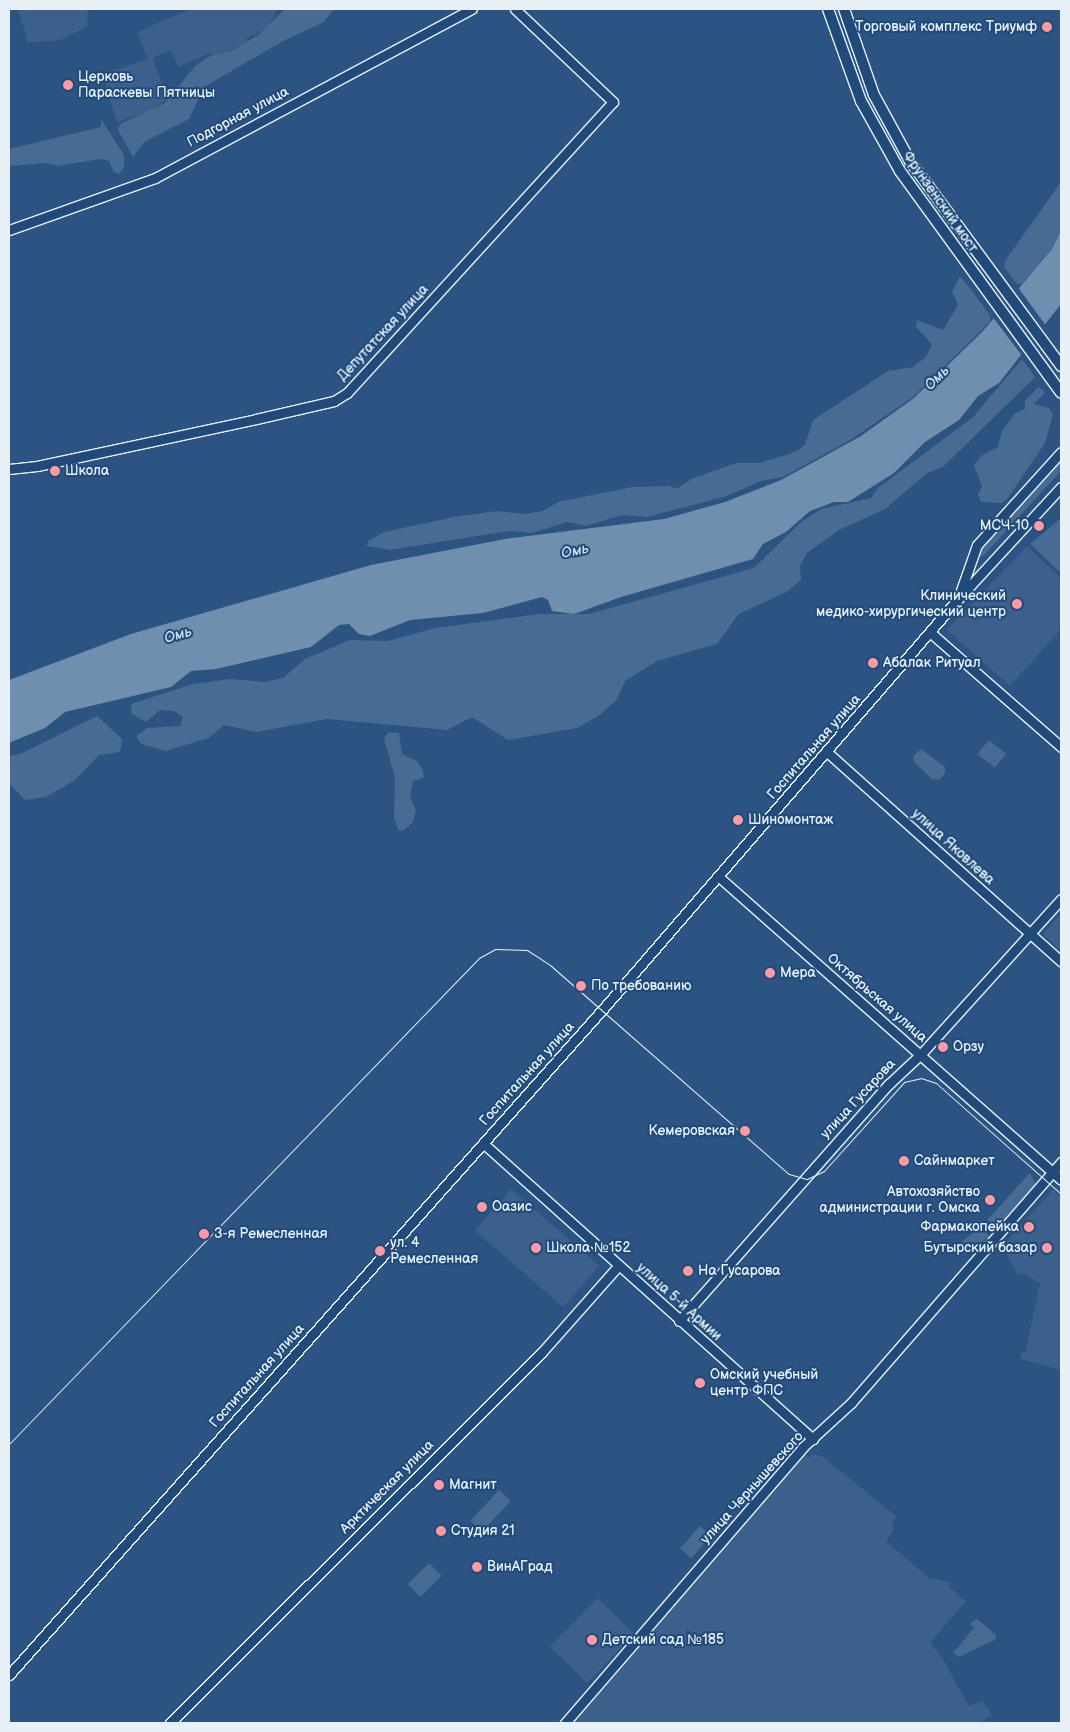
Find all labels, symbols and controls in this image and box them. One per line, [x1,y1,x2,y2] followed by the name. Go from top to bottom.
[855,19,1037,35] place label: Торговый комплекс Триумф
[1041,21,1053,33] marker: Торговый комплекс Триумф
[78,69,215,102] place label: Церковь Параскевы Пятницы
[62,79,74,91] marker: Церковь Параскевы Пятницы
[184,83,292,151] street label: Подгорная улица
[899,148,981,256] street label: Фрунзенский мост
[334,281,432,385] street label: Депутатская улица
[921,362,953,394] water label: Омь
[65,463,109,479] place label: Школа
[49,465,61,477] marker: Школа
[980,518,1029,534] place label: МСЧ-10
[1033,520,1045,532] marker: МСЧ-10
[559,539,591,563] water label: Омь
[816,588,1006,620] place label: Клинический медико-хирургический центр
[1010,597,1024,611] marker: Клинический медико-хирургический центр
[162,622,194,648] water label: Омь
[883,655,981,671] place label: Абалак Ритуал
[867,657,879,669] marker: Абалак Ритуал
[764,691,864,803] street label: Госпитальная улица
[908,805,998,889] street label: улица Яковлева
[748,812,833,828] place label: Шиномонтаж
[732,814,744,826] marker: Шиномонтаж
[824,950,930,1046] street label: Октябрьская улица
[780,965,816,981] place label: Мера
[764,967,776,979] marker: Мера
[591,978,692,994] place label: По требованию
[575,980,587,992] marker: По требованию
[476,1019,578,1129] street label: Госпитальная улица
[953,1039,984,1055] place label: Орзу
[937,1041,949,1053] marker: Орзу
[817,1056,899,1142] street label: улица Гусарова
[648,1123,735,1139] place label: Кемеровская
[739,1125,751,1137] marker: Кемеровская
[914,1153,995,1169] place label: Сайнмаркет
[898,1155,910,1167] marker: Сайнмаркет
[820,1184,980,1216] place label: Автохозяйство администрации г. Омска
[984,1194,996,1206] marker: Автохозяйство администрации г. Омска
[492,1199,532,1215] place label: Оазис
[476,1201,488,1213] marker: Оазис
[921,1219,1019,1235] place label: Фармакопейка
[1023,1221,1035,1233] marker: Фармакопейка
[214,1226,327,1242] place label: 3-я Ремесленная
[198,1228,210,1240] marker: 3-я Ремесленная
[390,1235,478,1268] place label: ул. 4 Ремесленная
[546,1240,631,1256] place label: Школа №152
[924,1240,1037,1256] place label: Бутырский базар
[530,1242,542,1254] marker: Школа №152
[1041,1242,1053,1254] marker: Бутырский базар
[374,1245,386,1257] marker: ул. 4 Ремесленная
[633,1259,725,1345] street label: улица 5-й Армии
[698,1263,781,1279] place label: На Гусарова
[682,1265,694,1277] marker: На Гусарова
[206,1321,308,1431] street label: Госпитальная улица
[710,1367,818,1400] place label: Омский учебный центр ФПС
[694,1377,706,1389] marker: Омский учебный центр ФПС
[697,1428,807,1548] street label: улица Чернышевского
[337,1437,437,1537] street label: Арктическая улица
[449,1477,497,1493] place label: Магнит
[433,1479,445,1491] marker: Магнит
[451,1523,515,1539] place label: Студия 21
[435,1525,447,1537] marker: Студия 21
[487,1559,553,1575] place label: ВинАГрад
[471,1561,483,1573] marker: ВинАГрад
[602,1632,724,1648] place label: Детский сад №185
[586,1634,598,1646] marker: Детский сад №185

